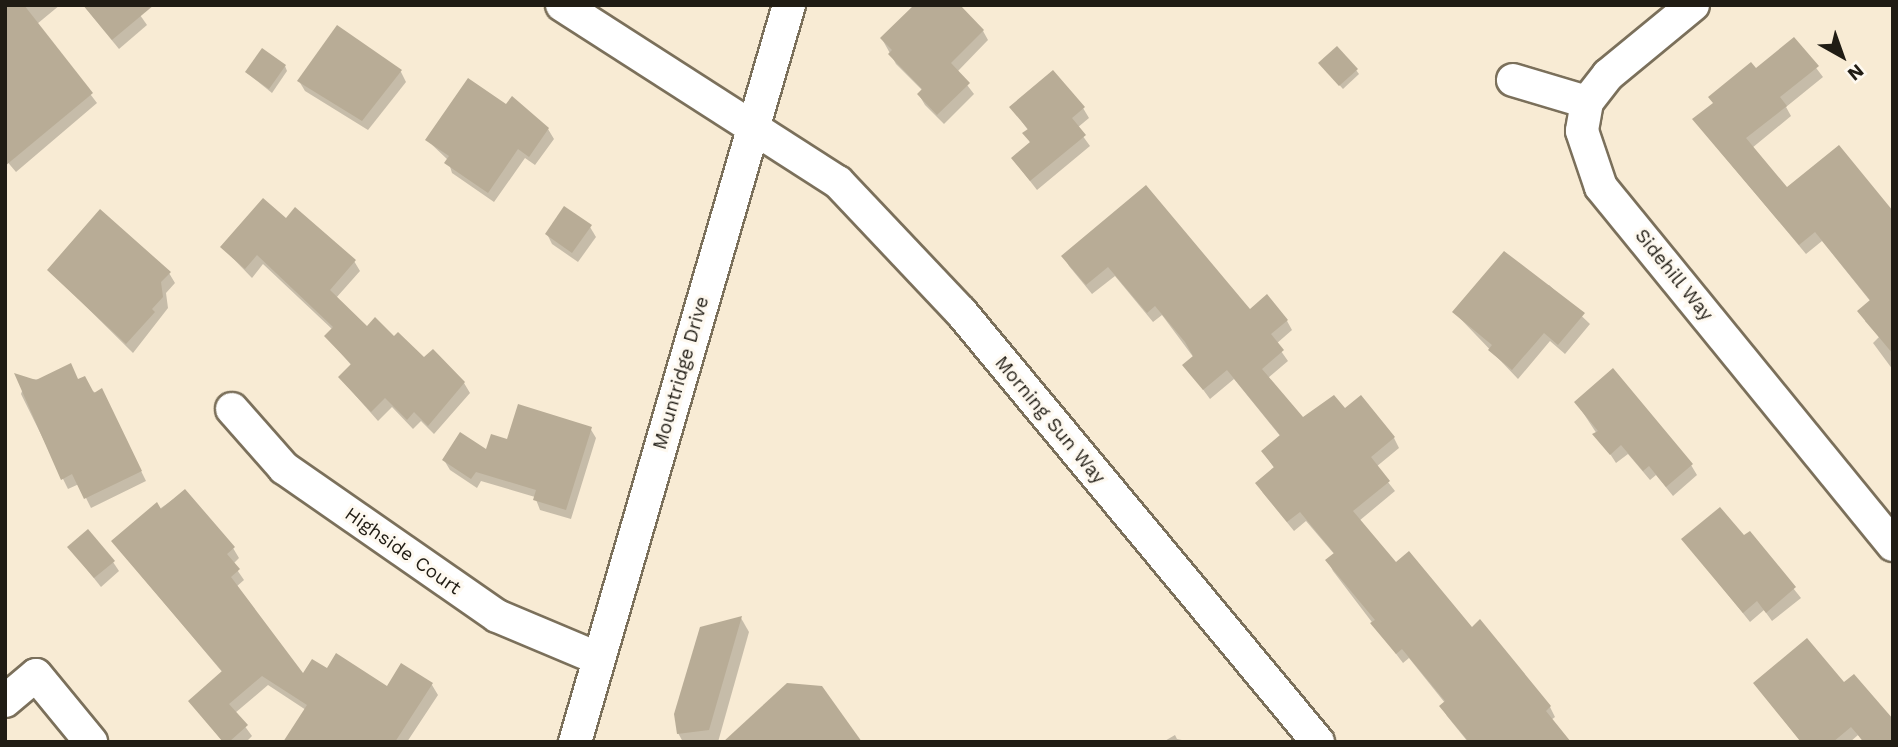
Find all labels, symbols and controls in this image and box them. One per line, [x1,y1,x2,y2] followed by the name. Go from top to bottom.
[1807,21,1877,91] north arrow
[1843,59,1869,86] text: N
[1630,224,1718,326] street label: Sidehill Way
[648,294,714,452] street label: Mountridge Drive
[990,351,1110,489] street label: Morning Sun Way
[341,502,465,600] street label: Highside Court

